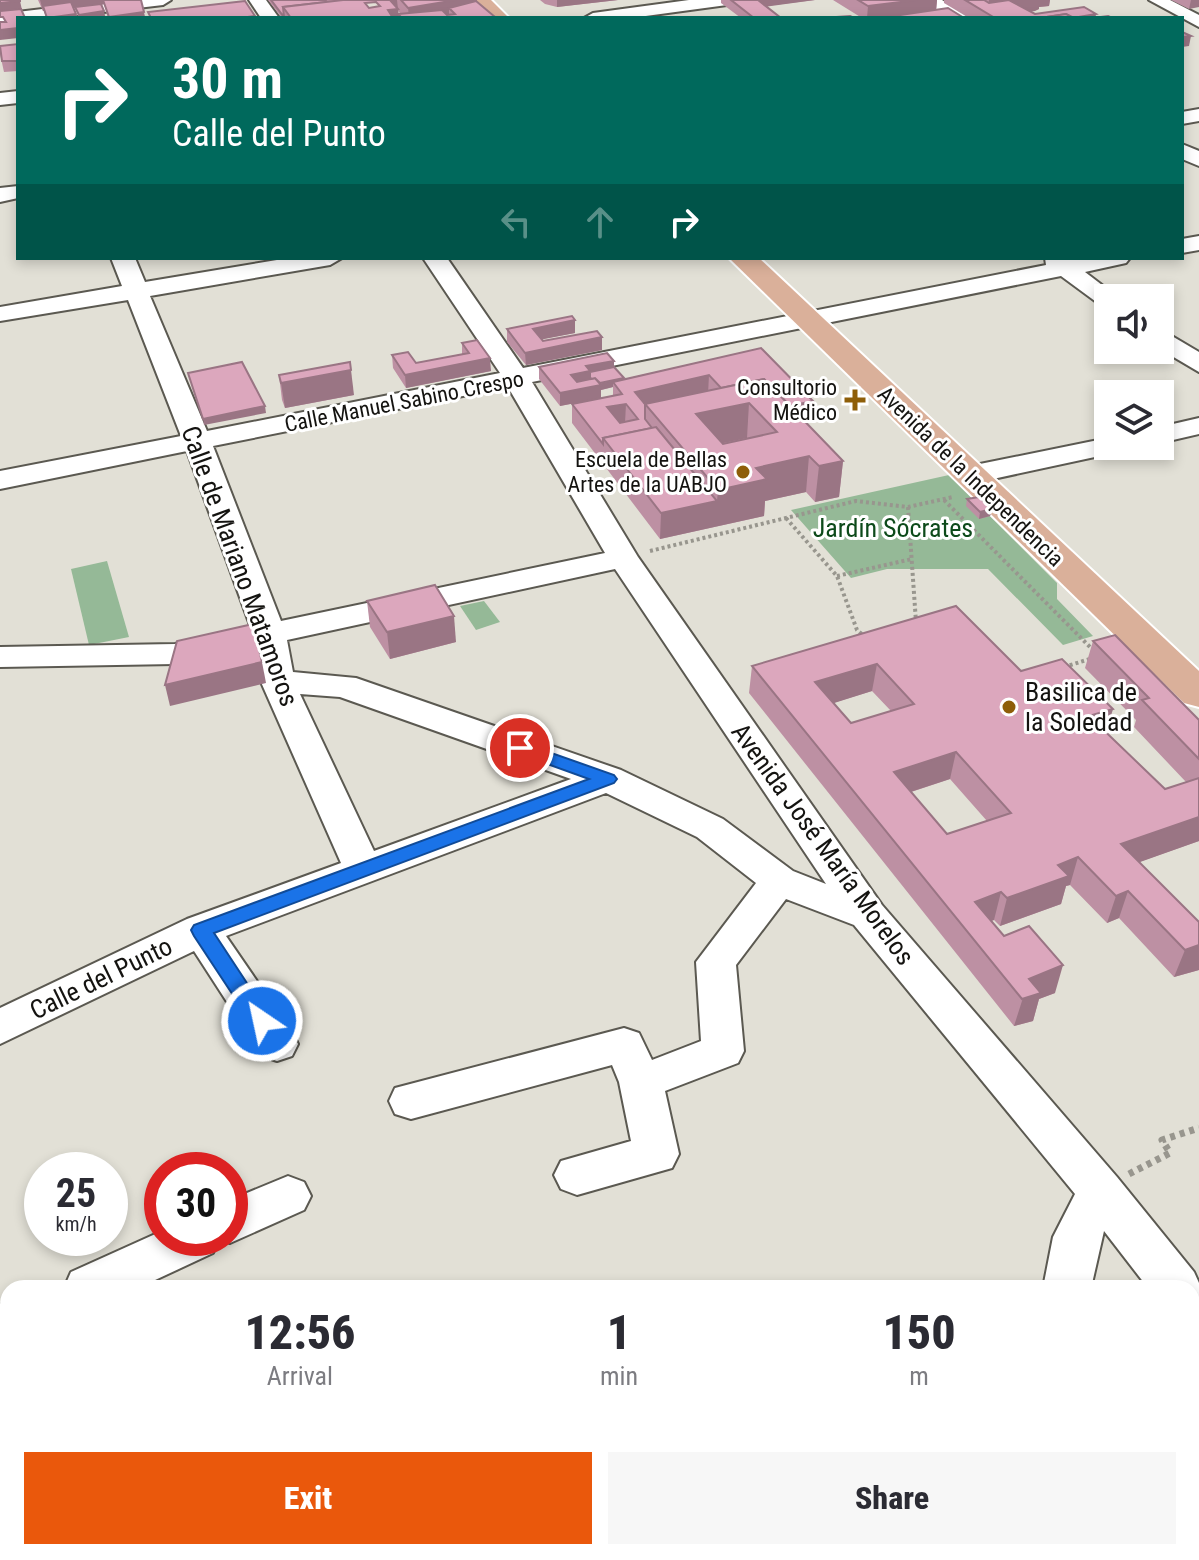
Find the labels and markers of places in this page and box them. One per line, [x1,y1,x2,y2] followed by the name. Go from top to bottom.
[737,375,837,425] place label: Consultorio Médico
[844,389,866,411] marker: Consultorio Médico
[568,447,727,497] place label: Escuela de Bellas Artes de la UABJO
[734,463,752,481] marker: Escuela de Bellas Artes de la UABJO
[1025,677,1137,737] place label: Basilica de la Soledad
[1000,698,1018,716] marker: Basilica de la Soledad
[486,714,554,782] pin

